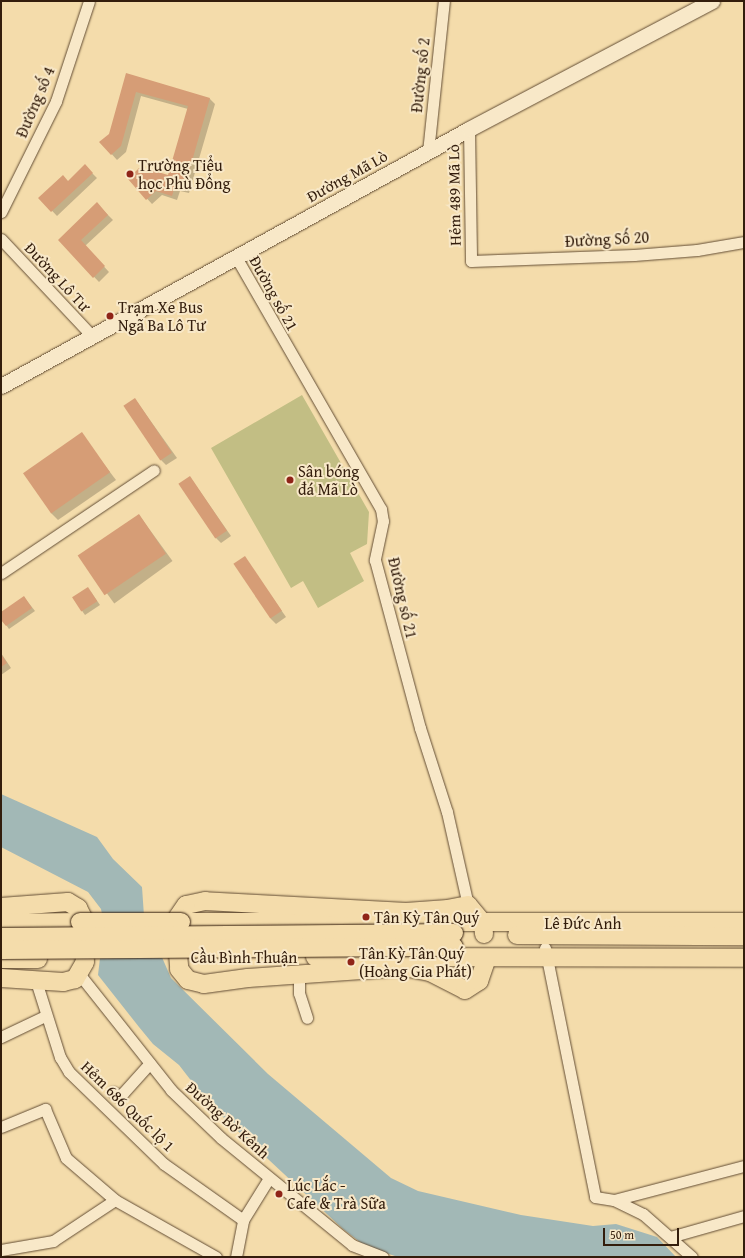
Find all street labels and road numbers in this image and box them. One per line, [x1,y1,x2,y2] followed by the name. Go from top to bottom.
[407,37,433,113] street label: Đường số 2
[12,64,58,140] street label: Đường số 4
[444,144,464,246] street label: Hẻm 489 Mã Lò
[303,146,391,206] street label: Đường Mã Lò
[565,227,649,251] street label: Đường Số 20
[21,238,95,316] street label: Đường Lô Tư
[246,252,302,334] street label: Đường số 21
[384,556,422,640] street label: Đường số 21
[545,913,621,933] street label: Lê Đức Anh
[191,947,297,967] street label: Cầu Bình Thuận
[77,1057,179,1155] street label: Hẻm 686 Quốc lộ 1
[182,1078,274,1162] street label: Đường Bờ Kênh

